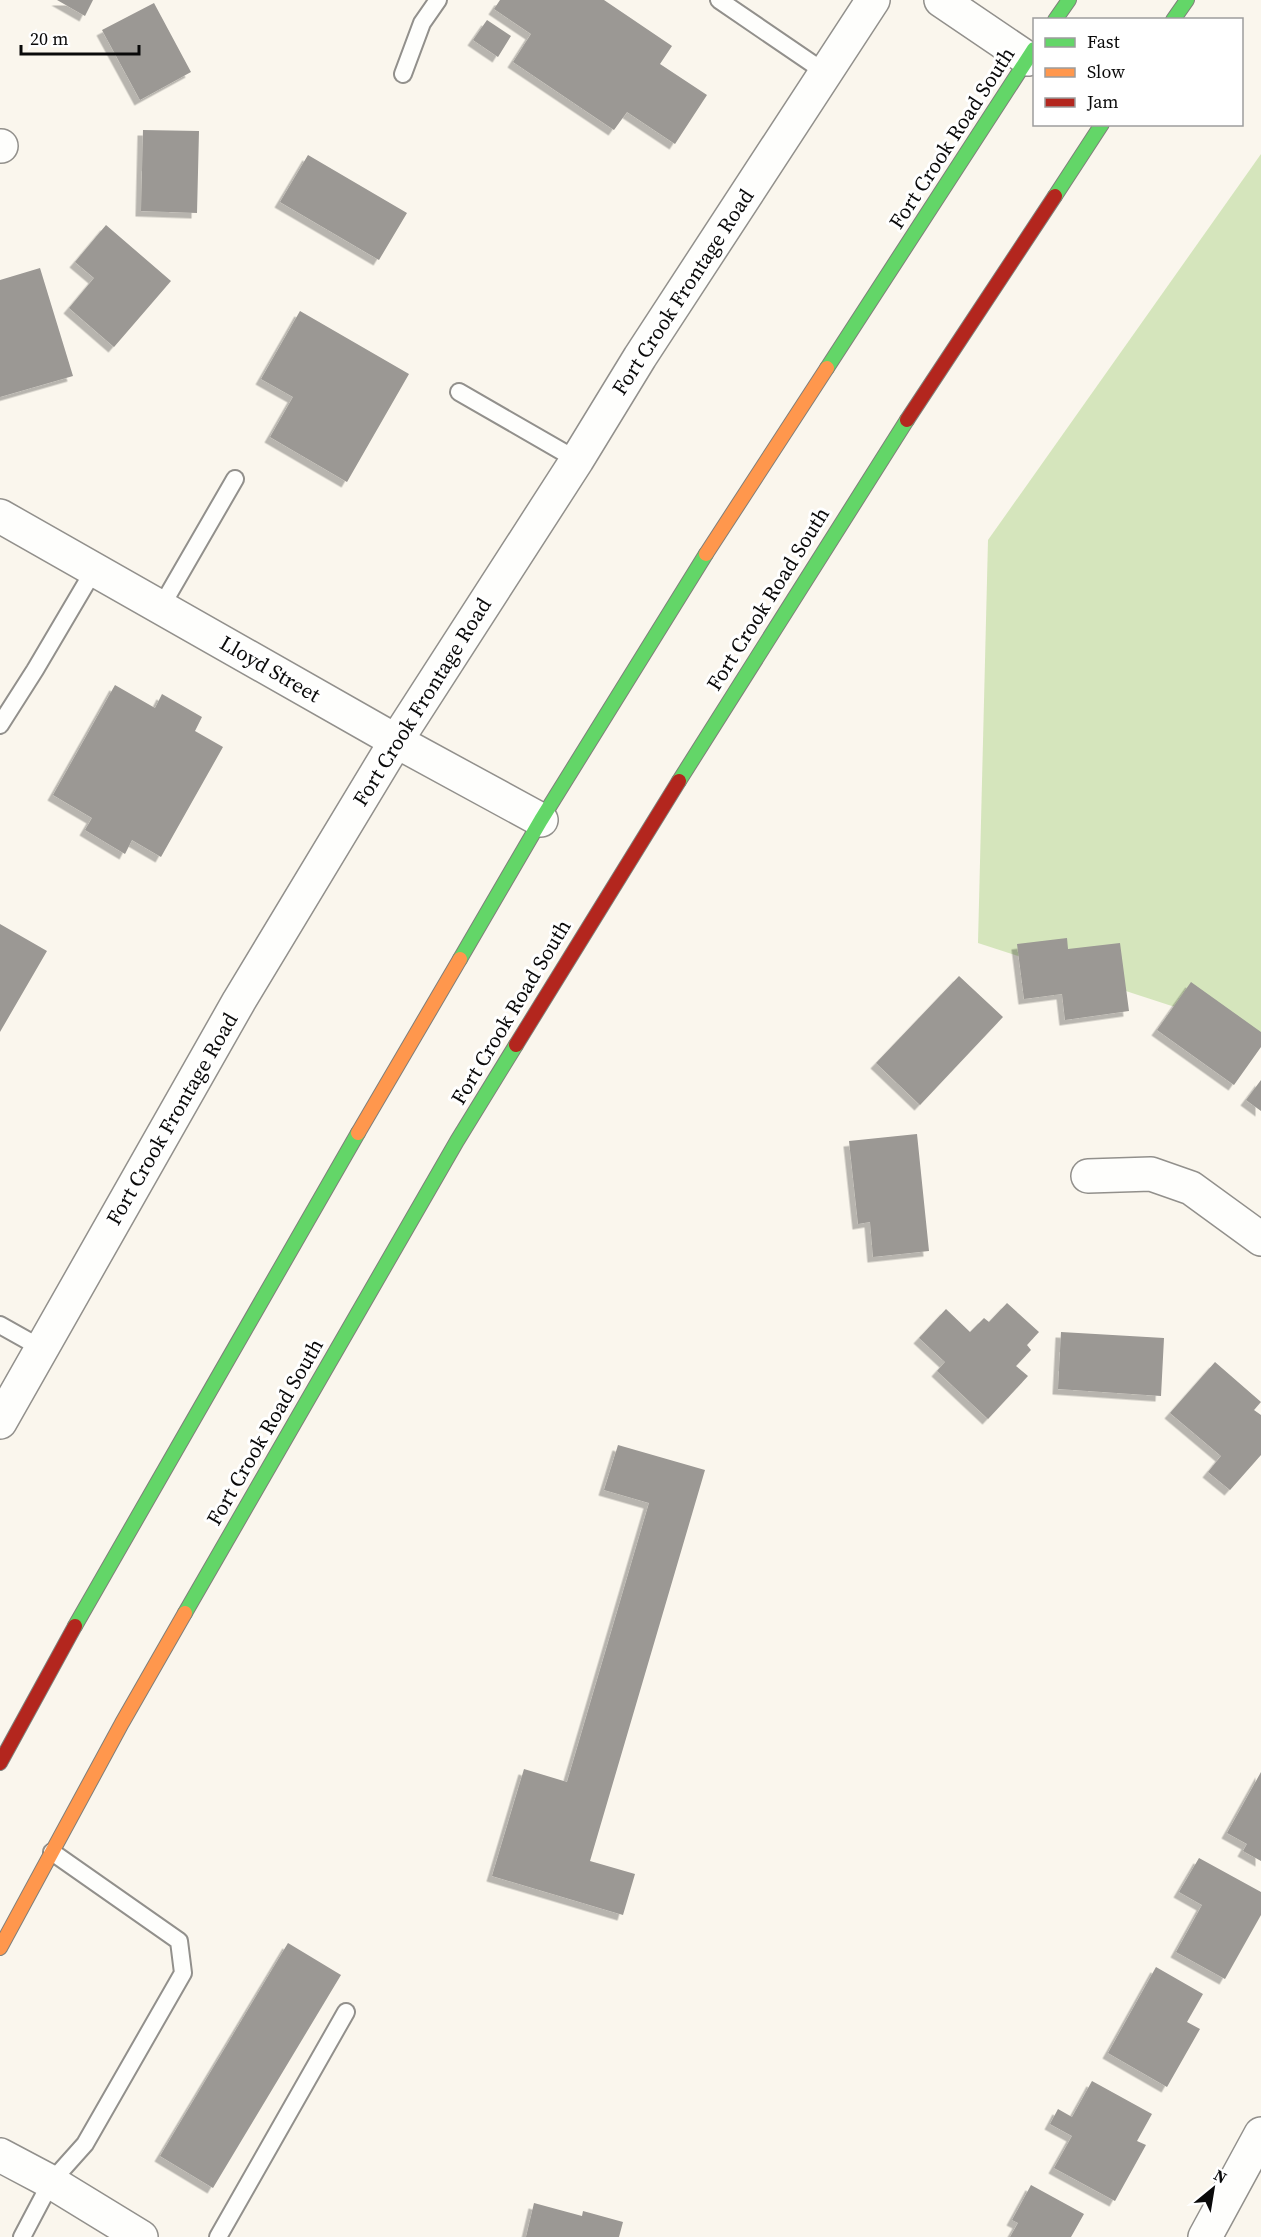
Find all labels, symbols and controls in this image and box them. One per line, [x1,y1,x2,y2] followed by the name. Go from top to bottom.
[21,18,140,56] scale bar
[1033,18,1243,126] legend
[30,26,68,51] text: 20 m
[1087,29,1120,54] text: Fast
[882,41,1021,234] street label: Fort Crook Road South
[1087,59,1125,84] text: Slow
[1086,89,1119,114] text: Jam
[605,183,760,401] street label: Fort Crook Frontage Road
[699,501,836,696] street label: Fort Crook Road South
[346,592,498,811] street label: Fort Crook Frontage Road
[215,628,326,709] street label: Lloyd Street
[444,914,577,1110] street label: Fort Crook Road South
[99,1007,244,1230] street label: Fort Crook Frontage Road
[199,1333,330,1530] street label: Fort Crook Road South
[1183,2159,1243,2219] north arrow
[1210,2164,1231,2189] text: N

